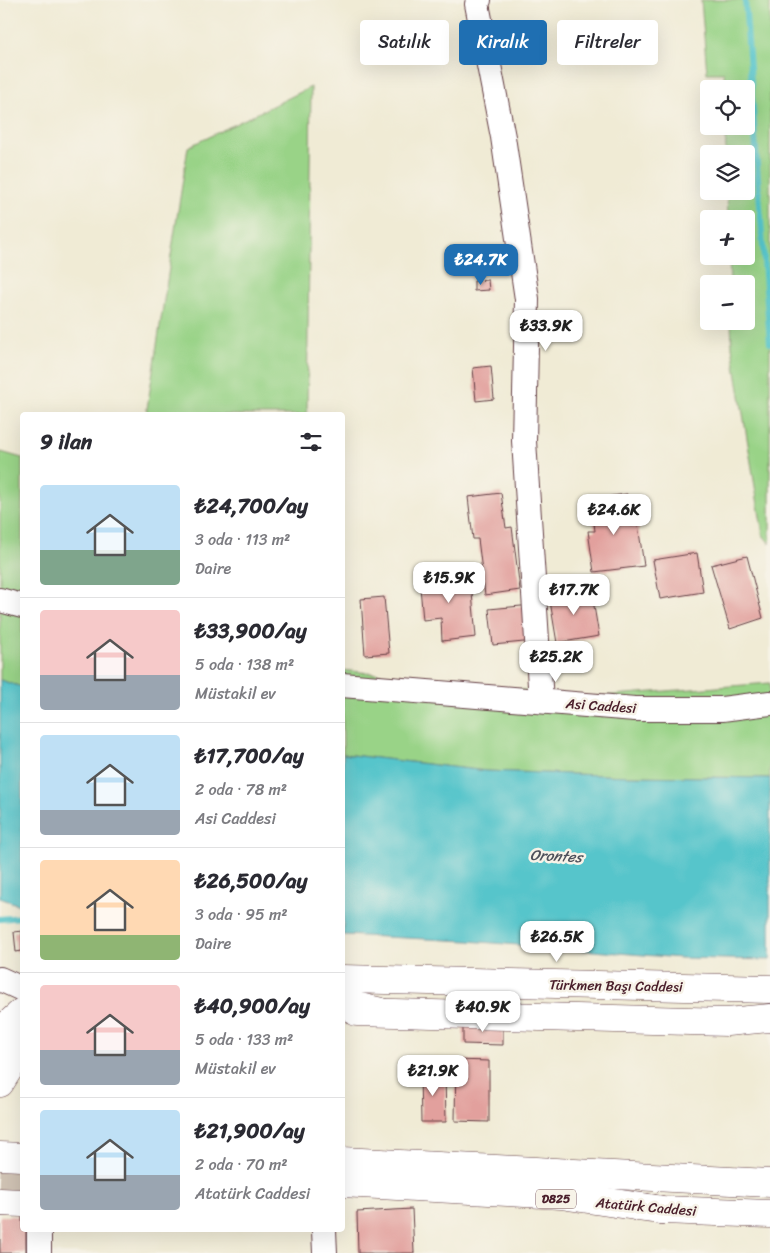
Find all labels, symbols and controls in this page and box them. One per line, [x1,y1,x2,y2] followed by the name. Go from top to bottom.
[360,20,449,65] chip: Satılık
[459,20,547,65] chip: Kiralık
[557,20,658,65] chip: Filtreler
[700,80,755,330] map controls
[700,80,755,135] button: locate
[700,145,755,200] button: layers
[700,210,755,265] button: +
[440,244,522,286] pin: ₺24.7K
[455,245,507,274] text: ₺24.7K
[700,275,755,330] button: −
[505,310,587,352] pin: ₺33.9K
[521,311,571,340] text: ₺33.9K
[40,423,92,461] text: 9 ilan
[297,428,325,456] icon: filters
[195,487,308,525] text: ₺24,700/ay
[573,494,655,536] pin: ₺24.6K
[588,495,640,524] text: ₺24.6K
[80,505,140,565] icon: home
[195,525,290,554] text: 3 oda · 113 m²
[195,554,231,583] text: Daire
[408,562,490,604] pin: ₺15.9K
[424,563,474,592] text: ₺15.9K
[533,574,615,616] pin: ₺17.7K
[550,575,598,604] text: ₺17.7K
[195,612,307,650] text: ₺33,900/ay
[80,630,140,690] icon: home
[515,640,597,683] pin: ₺25.2K
[530,642,582,671] text: ₺25.2K
[195,650,294,679] text: 5 oda · 138 m²
[195,679,276,708] text: Müstakil ev
[564,691,638,721] street label: Asi Caddesi
[195,737,304,775] text: ₺17,700/ay
[80,755,140,815] icon: home
[195,775,287,804] text: 2 oda · 78 m²
[195,804,276,833] text: Asi Caddesi
[529,842,585,870] water label: Orontes
[195,862,308,900] text: ₺26,500/ay
[80,880,140,940] icon: home
[195,900,287,929] text: 3 oda · 95 m²
[516,920,598,963] pin: ₺26.5K
[531,922,583,951] text: ₺26.5K
[195,929,231,958] text: Daire
[549,972,684,1000] street label: Türkmen Başı Caddesi
[195,987,310,1025] text: ₺40,900/ay
[442,990,524,1033] pin: ₺40.9K
[456,992,510,1021] text: ₺40.9K
[80,1005,140,1065] icon: home
[195,1025,293,1054] text: 5 oda · 133 m²
[195,1054,276,1083] text: Müstakil ev
[392,1054,474,1097] pin: ₺21.9K
[408,1056,458,1085] text: ₺21.9K
[195,1112,305,1150] text: ₺21,900/ay
[80,1130,140,1190] icon: home
[195,1150,288,1179] text: 2 oda · 70 m²
[195,1179,310,1208] text: Atatürk Caddesi
[536,1190,576,1208] road number: D825
[594,1190,698,1224] street label: Atatürk Caddesi

